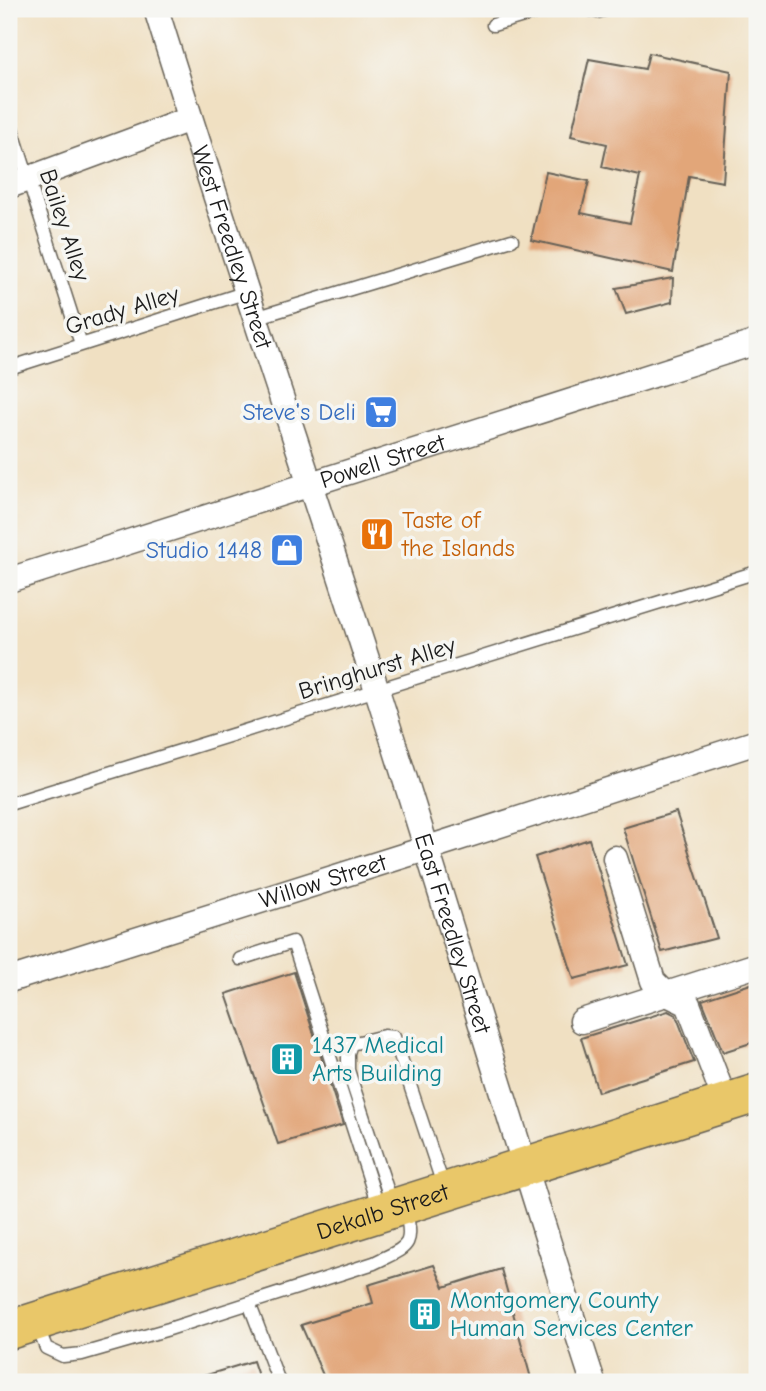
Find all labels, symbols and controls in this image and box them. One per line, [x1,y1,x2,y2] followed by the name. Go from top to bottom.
[186,142,279,353] street label: West Freedley Street
[34,166,96,285] street label: Bailey Alley
[62,279,182,341] street label: Grady Alley
[362,393,400,431] supermarket icon: Steve's Deli
[242,398,356,426] place label: Steve's Deli
[317,428,450,494] street label: Powell Street
[401,506,515,562] place label: Taste of the Islands
[358,515,396,553] restaurant icon: Taste of the Islands
[268,531,306,569] shop icon: Studio 1448
[146,536,262,564] place label: Studio 1448
[295,631,459,705] street label: Bringhurst Alley
[409,830,497,1038] street label: East Freedley Street
[256,848,391,914] street label: Willow Street
[312,1031,444,1087] place label: 1437 Medical Arts Building
[268,1040,306,1078] building icon: 1437 Medical Arts Building
[313,1177,453,1246] street label: Dekalb Street
[450,1286,693,1342] place label: Montgomery County Human Services Center
[406,1295,444,1333] building icon: Montgomery County Human Services Center

